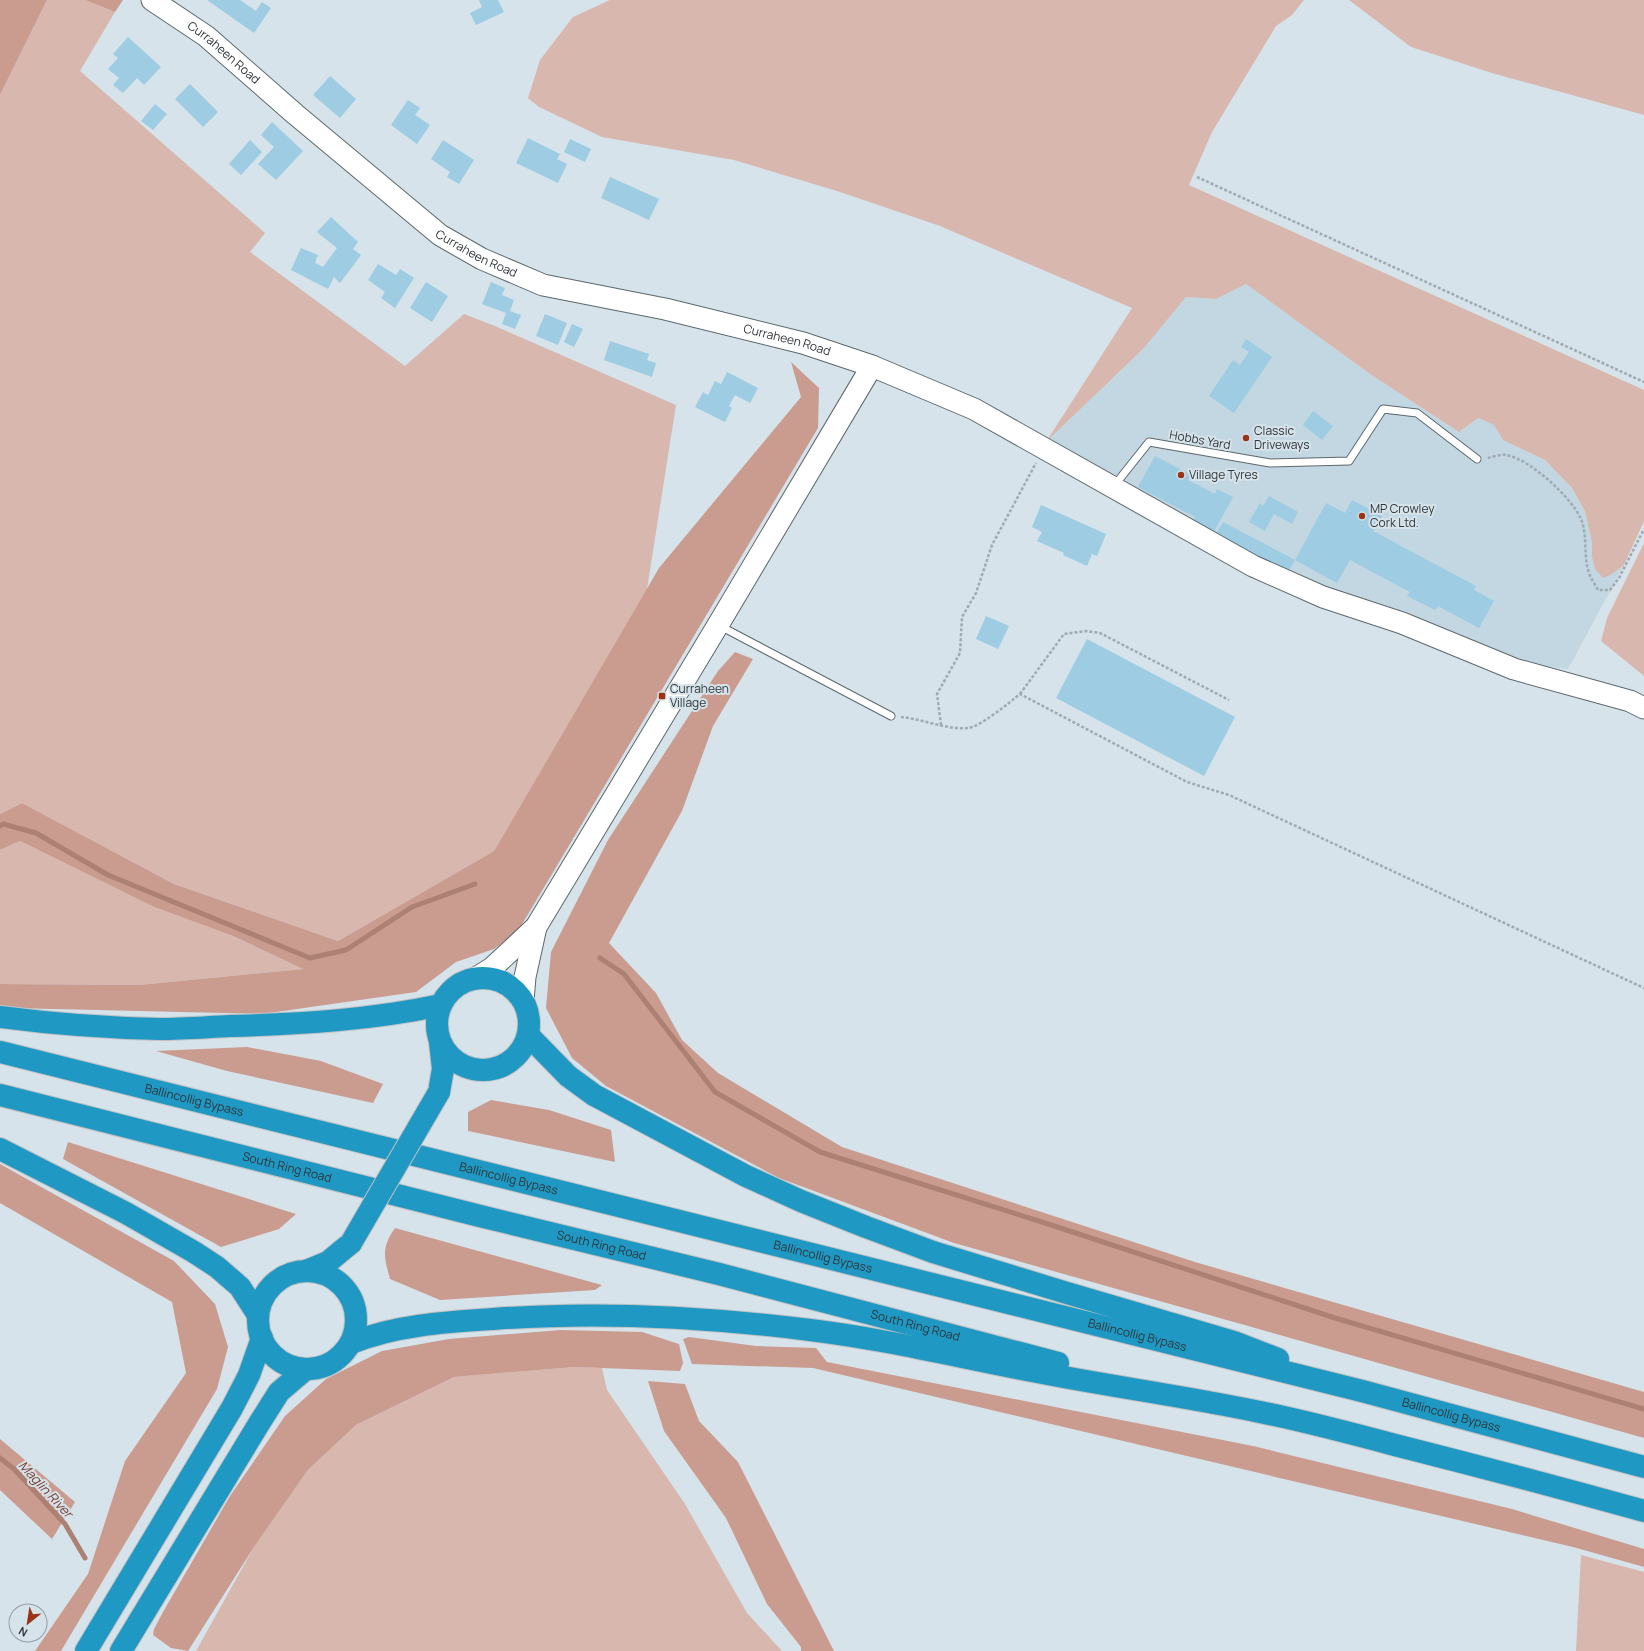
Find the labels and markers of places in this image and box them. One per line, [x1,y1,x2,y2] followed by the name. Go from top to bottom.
[1254,422,1310,453] place label: Classic Driveways
[1241,433,1251,443] marker: Classic Driveways
[1189,466,1258,483] place label: Village Tyres
[1176,470,1186,480] marker: Village Tyres
[1370,500,1435,531] place label: MP Crowley Cork Ltd.
[1357,511,1367,521] marker: MP Crowley Cork Ltd.
[670,680,729,711] place label: Curraheen Village
[657,691,667,701] marker: Curraheen Village

